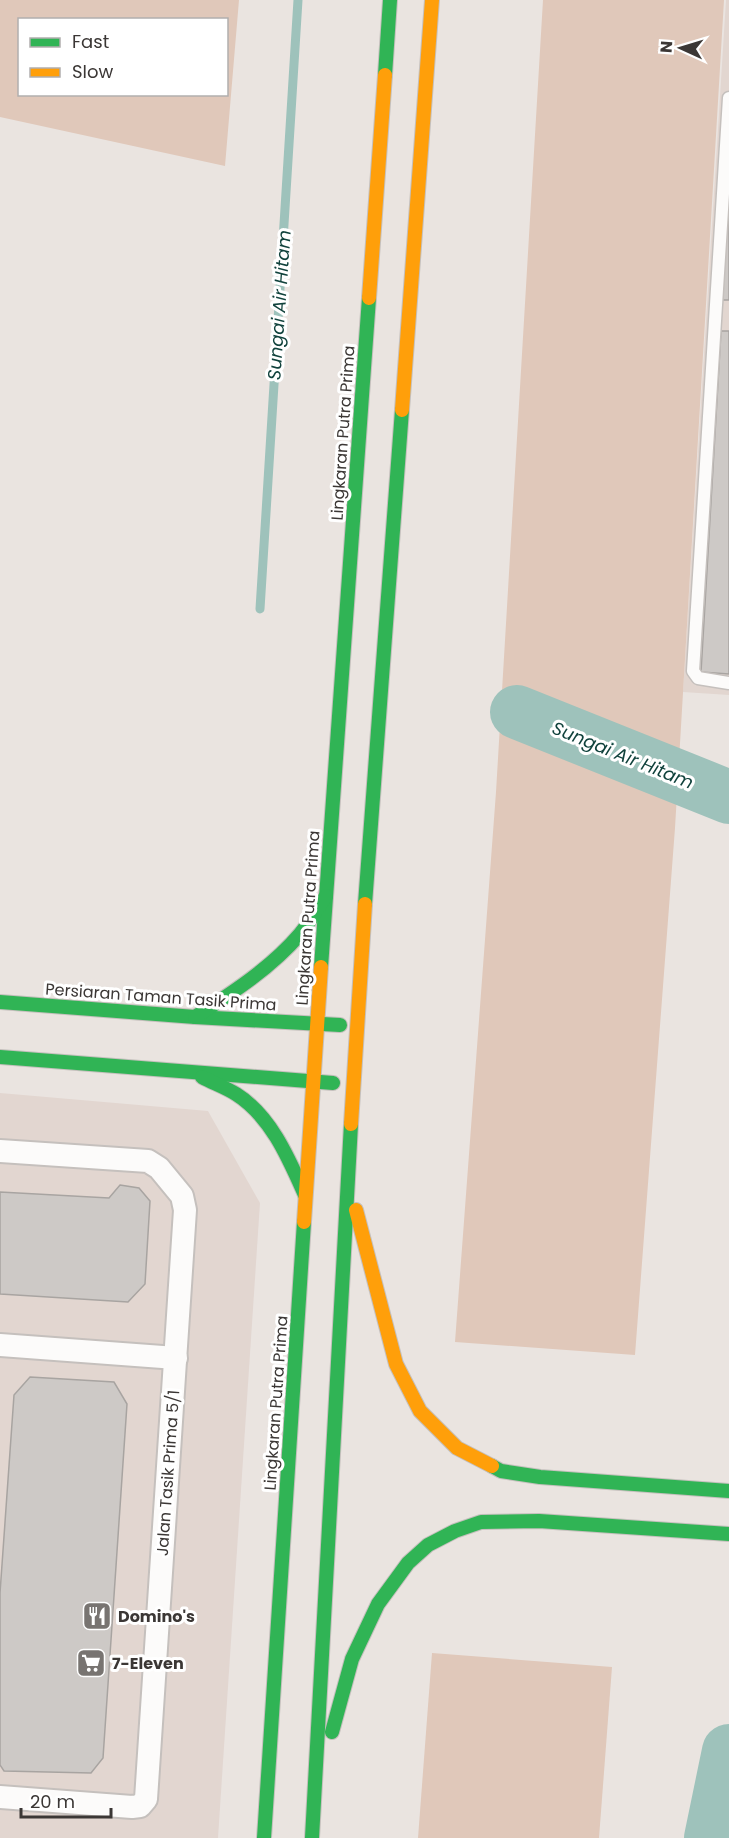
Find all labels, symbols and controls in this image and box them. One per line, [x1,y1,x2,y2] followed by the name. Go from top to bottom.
[18,18,228,96] legend
[651,18,711,78] north arrow
[72,29,109,54] text: Fast
[655,40,678,54] text: N
[72,59,114,84] text: Slow
[261,229,297,381] water label: Sungai Air Hitam
[325,345,361,521] street label: Lingkaran Putra Prima
[549,715,697,795] water label: Sungai Air Hitam
[290,830,326,1006] street label: Lingkaran Putra Prima
[45,977,277,1017] street label: Persiaran Taman Tasik Prima
[258,1315,294,1491] street label: Lingkaran Putra Prima
[151,1389,185,1557] street label: Jalan Tasik Prima 5/1
[81,1600,113,1632] restaurant icon: Domino's
[118,1605,195,1628] place label: Domino's
[75,1647,107,1679] supermarket icon: 7-Eleven
[112,1652,184,1675] place label: 7-Eleven
[21,1781,111,1819] scale bar
[30,1789,75,1814] text: 20 m

